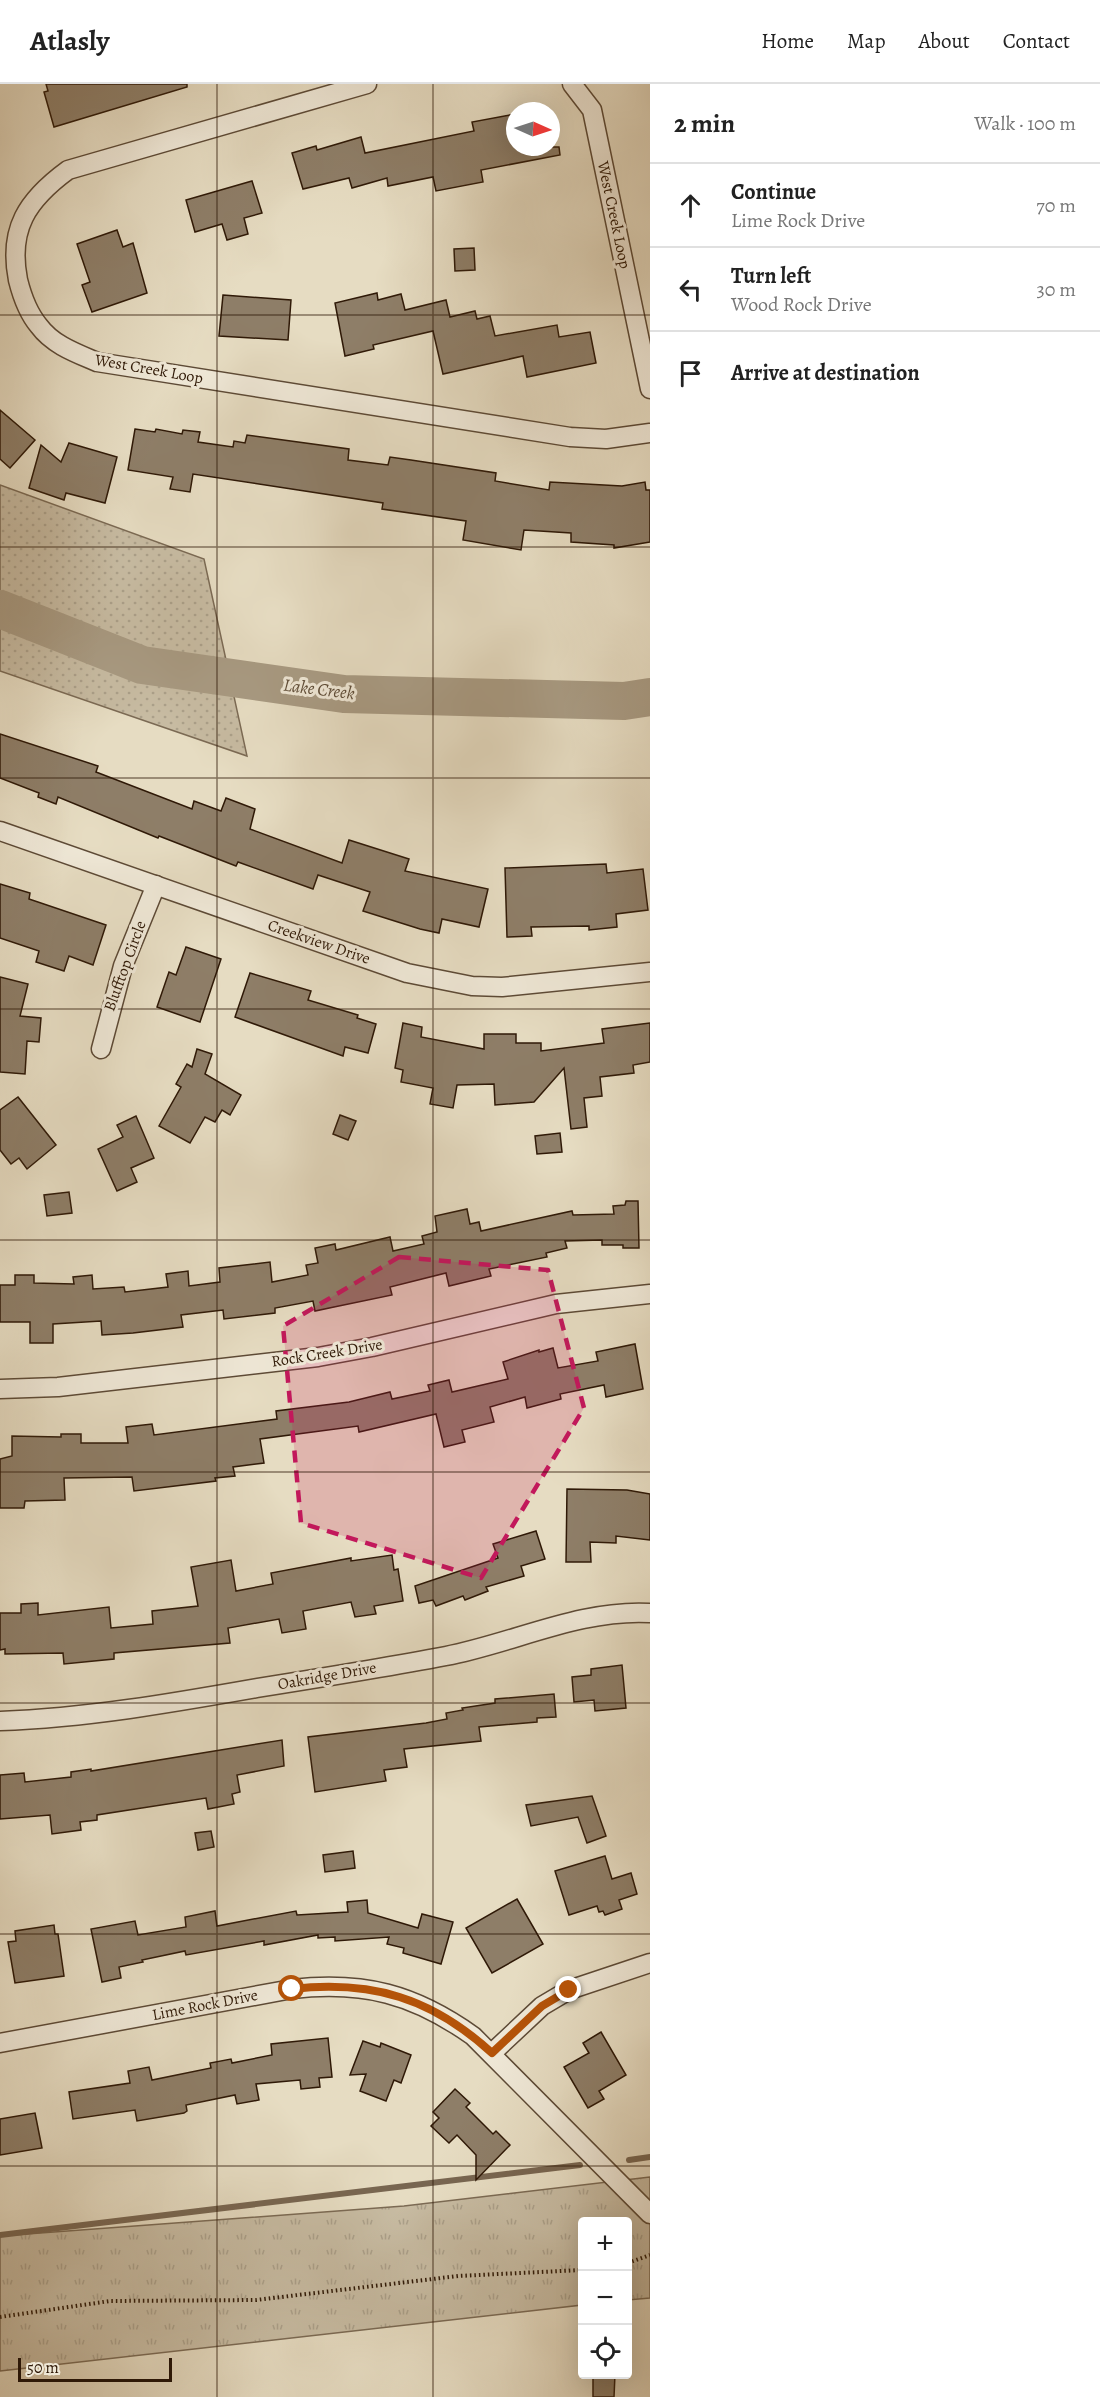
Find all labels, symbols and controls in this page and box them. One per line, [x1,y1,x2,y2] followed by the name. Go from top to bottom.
[30,22,109,60] text: Atlasly
[761,27,814,55] text: Home
[847,27,885,55] text: Map
[918,27,970,55] text: About
[1003,27,1070,55] text: Contact
[506,102,560,156] north arrow
[674,106,735,141] text: 2 min
[974,110,1076,137] text: Walk · 100 m
[592,158,636,271] street label: West Creek Loop
[731,177,816,207] text: Continue
[674,189,707,222] icon: ahead
[1036,192,1076,219] text: 70 m
[731,207,865,234] text: Lime Rock Drive
[731,261,811,291] text: Turn left
[674,273,707,306] icon: left
[1036,276,1076,303] text: 30 m
[731,291,872,318] text: Wood Rock Drive
[92,348,205,389] street label: West Creek Loop
[674,357,707,390] icon: arrive
[731,358,920,388] text: Arrive at destination
[282,673,356,705] water label: Lake Creek
[265,914,373,970] street label: Creekview Drive
[98,918,152,1014] street label: Blufftop Circle
[270,1333,384,1373] street label: Rock Creek Drive
[276,1656,378,1696] street label: Oakridge Drive
[278,1975,304,2001] route start
[555,1976,581,2002] route end
[150,1984,260,2026] street label: Lime Rock Drive
[578,2217,632,2379] map controls
[578,2217,632,2271] button: +
[578,2271,632,2325] button: −
[578,2325,632,2379] button: locate
[18,2355,172,2382] scale bar
[27,2357,59,2379] text: 50 m

